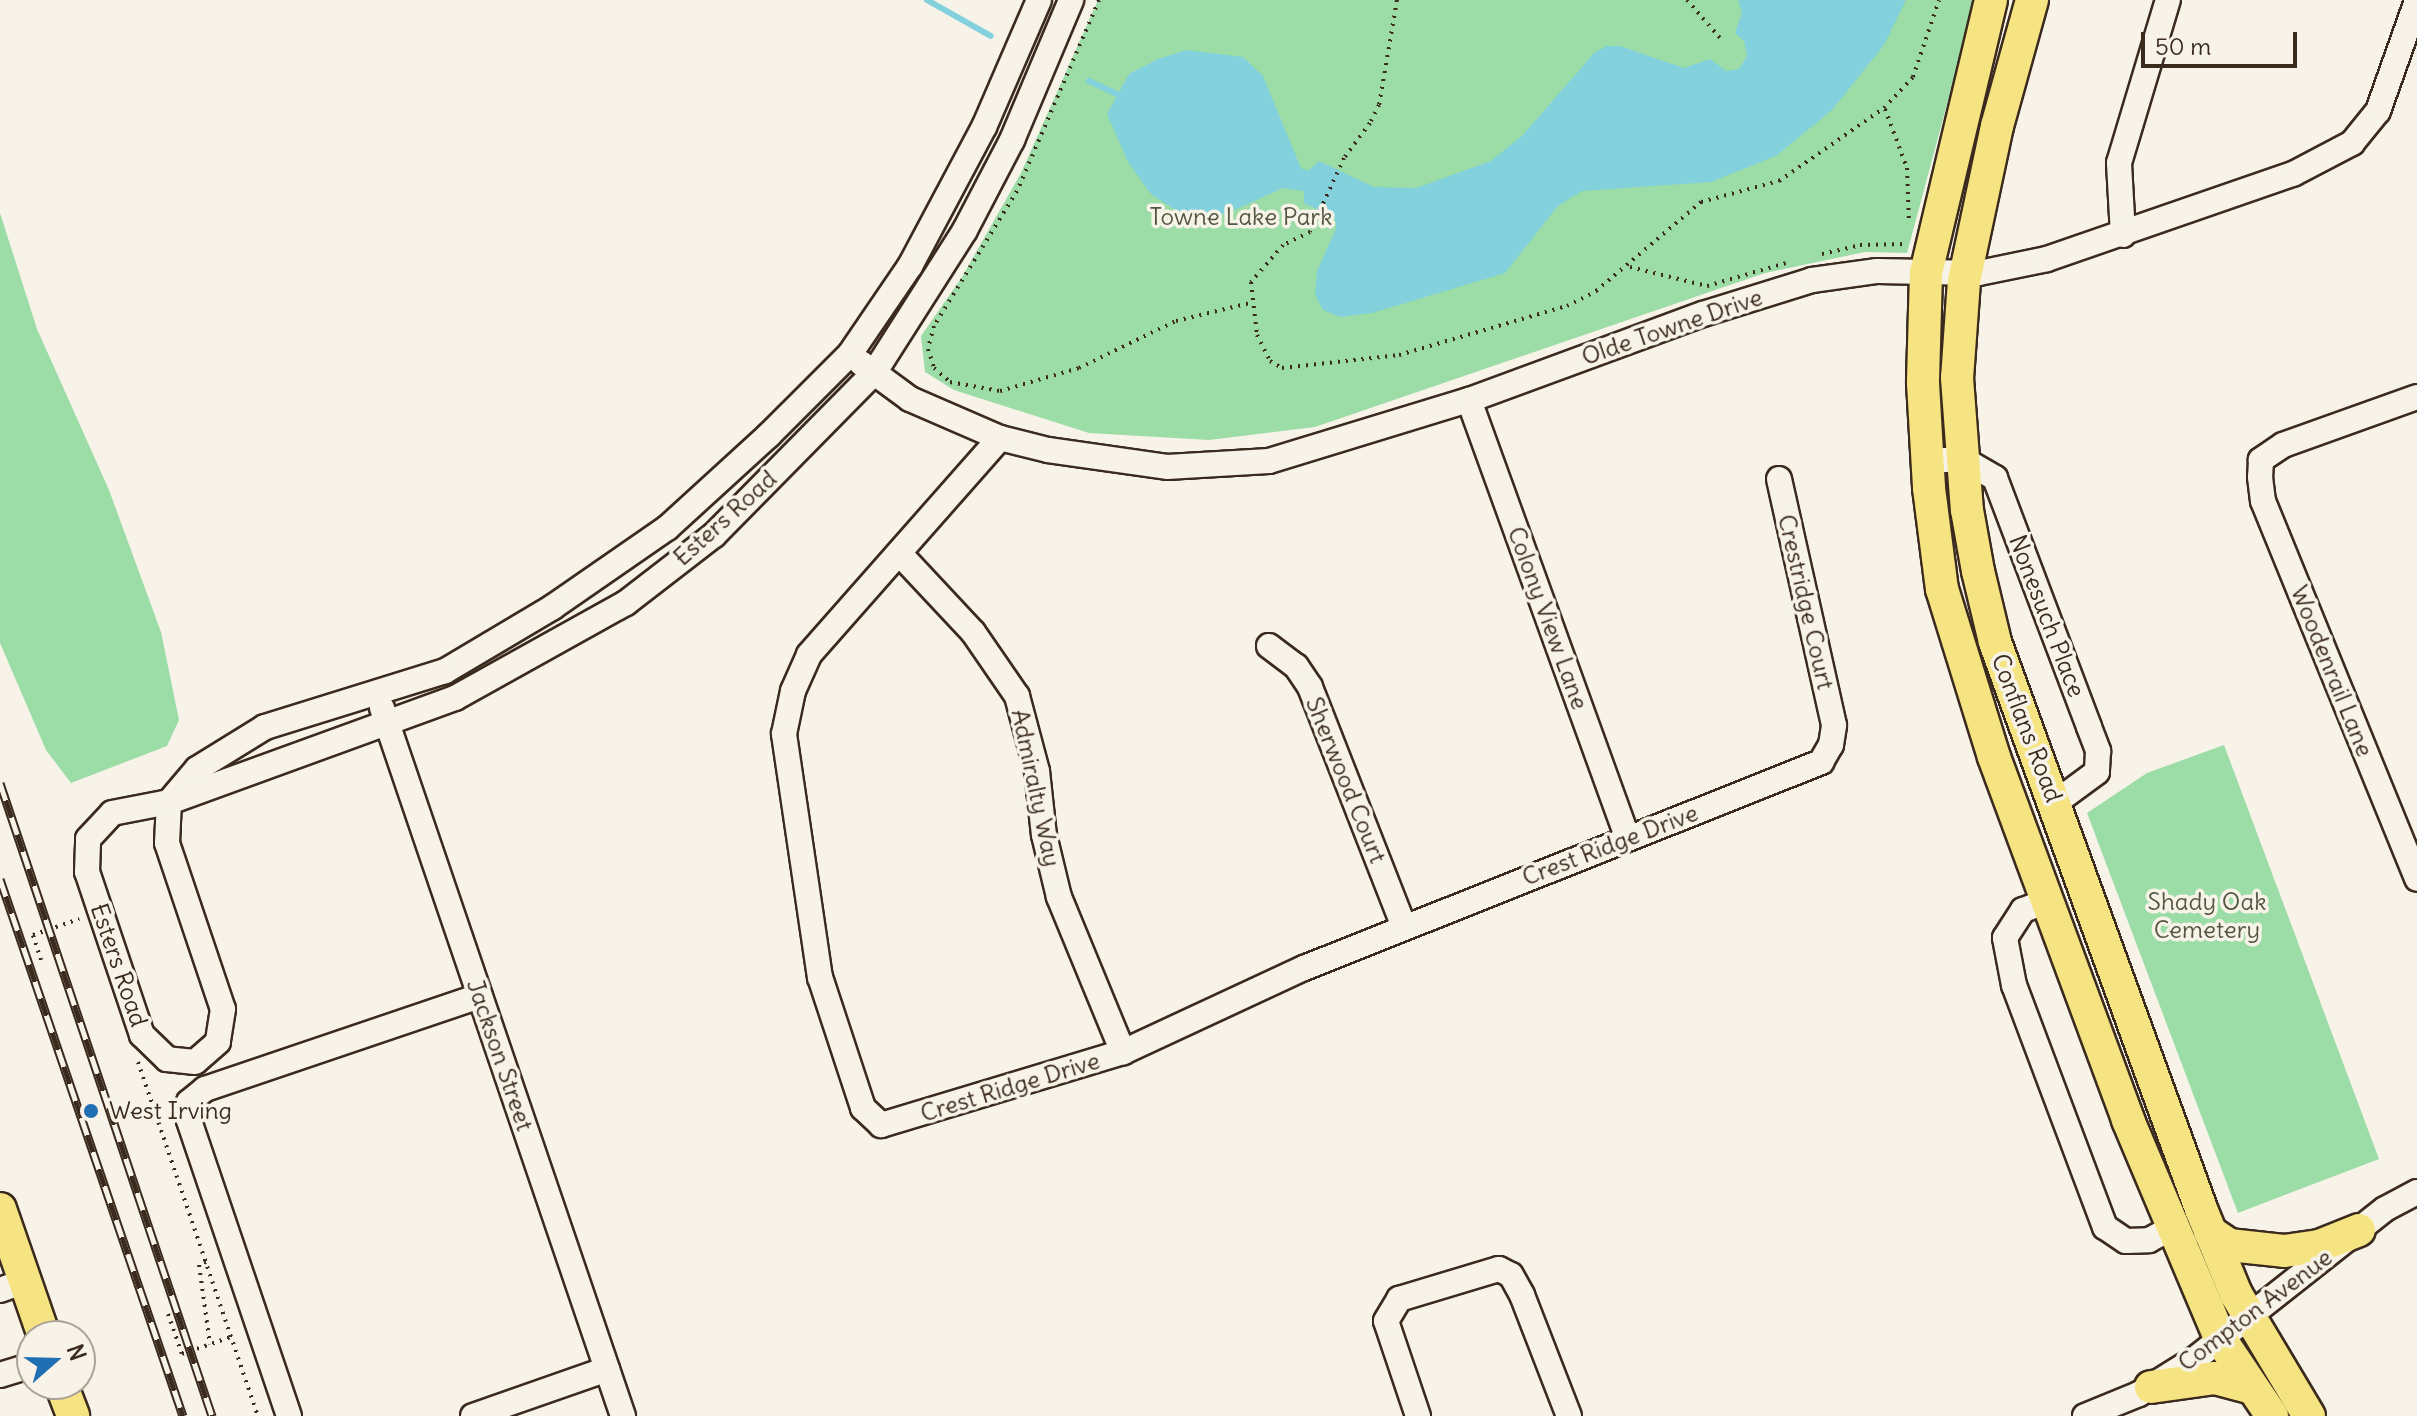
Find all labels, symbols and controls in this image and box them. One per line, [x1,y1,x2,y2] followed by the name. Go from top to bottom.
[2145,16,2301,66] scale bar
[2155,31,2211,61] text: 50 m
[1150,203,1332,231] park label: Towne Lake Park
[1578,283,1766,371] street label: Olde Towne Drive
[668,464,782,572] street label: Esters Road
[1772,512,1840,692] street label: Crestridge Court
[1502,523,1594,713] street label: Colony View Lane
[2003,531,2091,701] street label: Nonesuch Place
[2285,581,2379,761] street label: Woodenrail Lane
[1986,650,2068,806] street label: Conflans Road
[1300,693,1392,867] street label: Sherwood Court
[1005,707,1067,869] street label: Admiralty Way
[1518,798,1702,892] street label: Crest Ridge Drive
[2148,888,2266,944] park label: Shady Oak Cemetery
[84,900,154,1030] street label: Esters Road
[461,975,539,1135] street label: Jackson Street
[917,1046,1103,1128] street label: Crest Ridge Drive
[109,1097,232,1125] place label: West Irving
[80,1100,102,1122] marker: West Irving
[2172,1243,2338,1377] street label: Compton Avenue
[16,1320,96,1400] north arrow
[61,1341,92,1364] text: N

